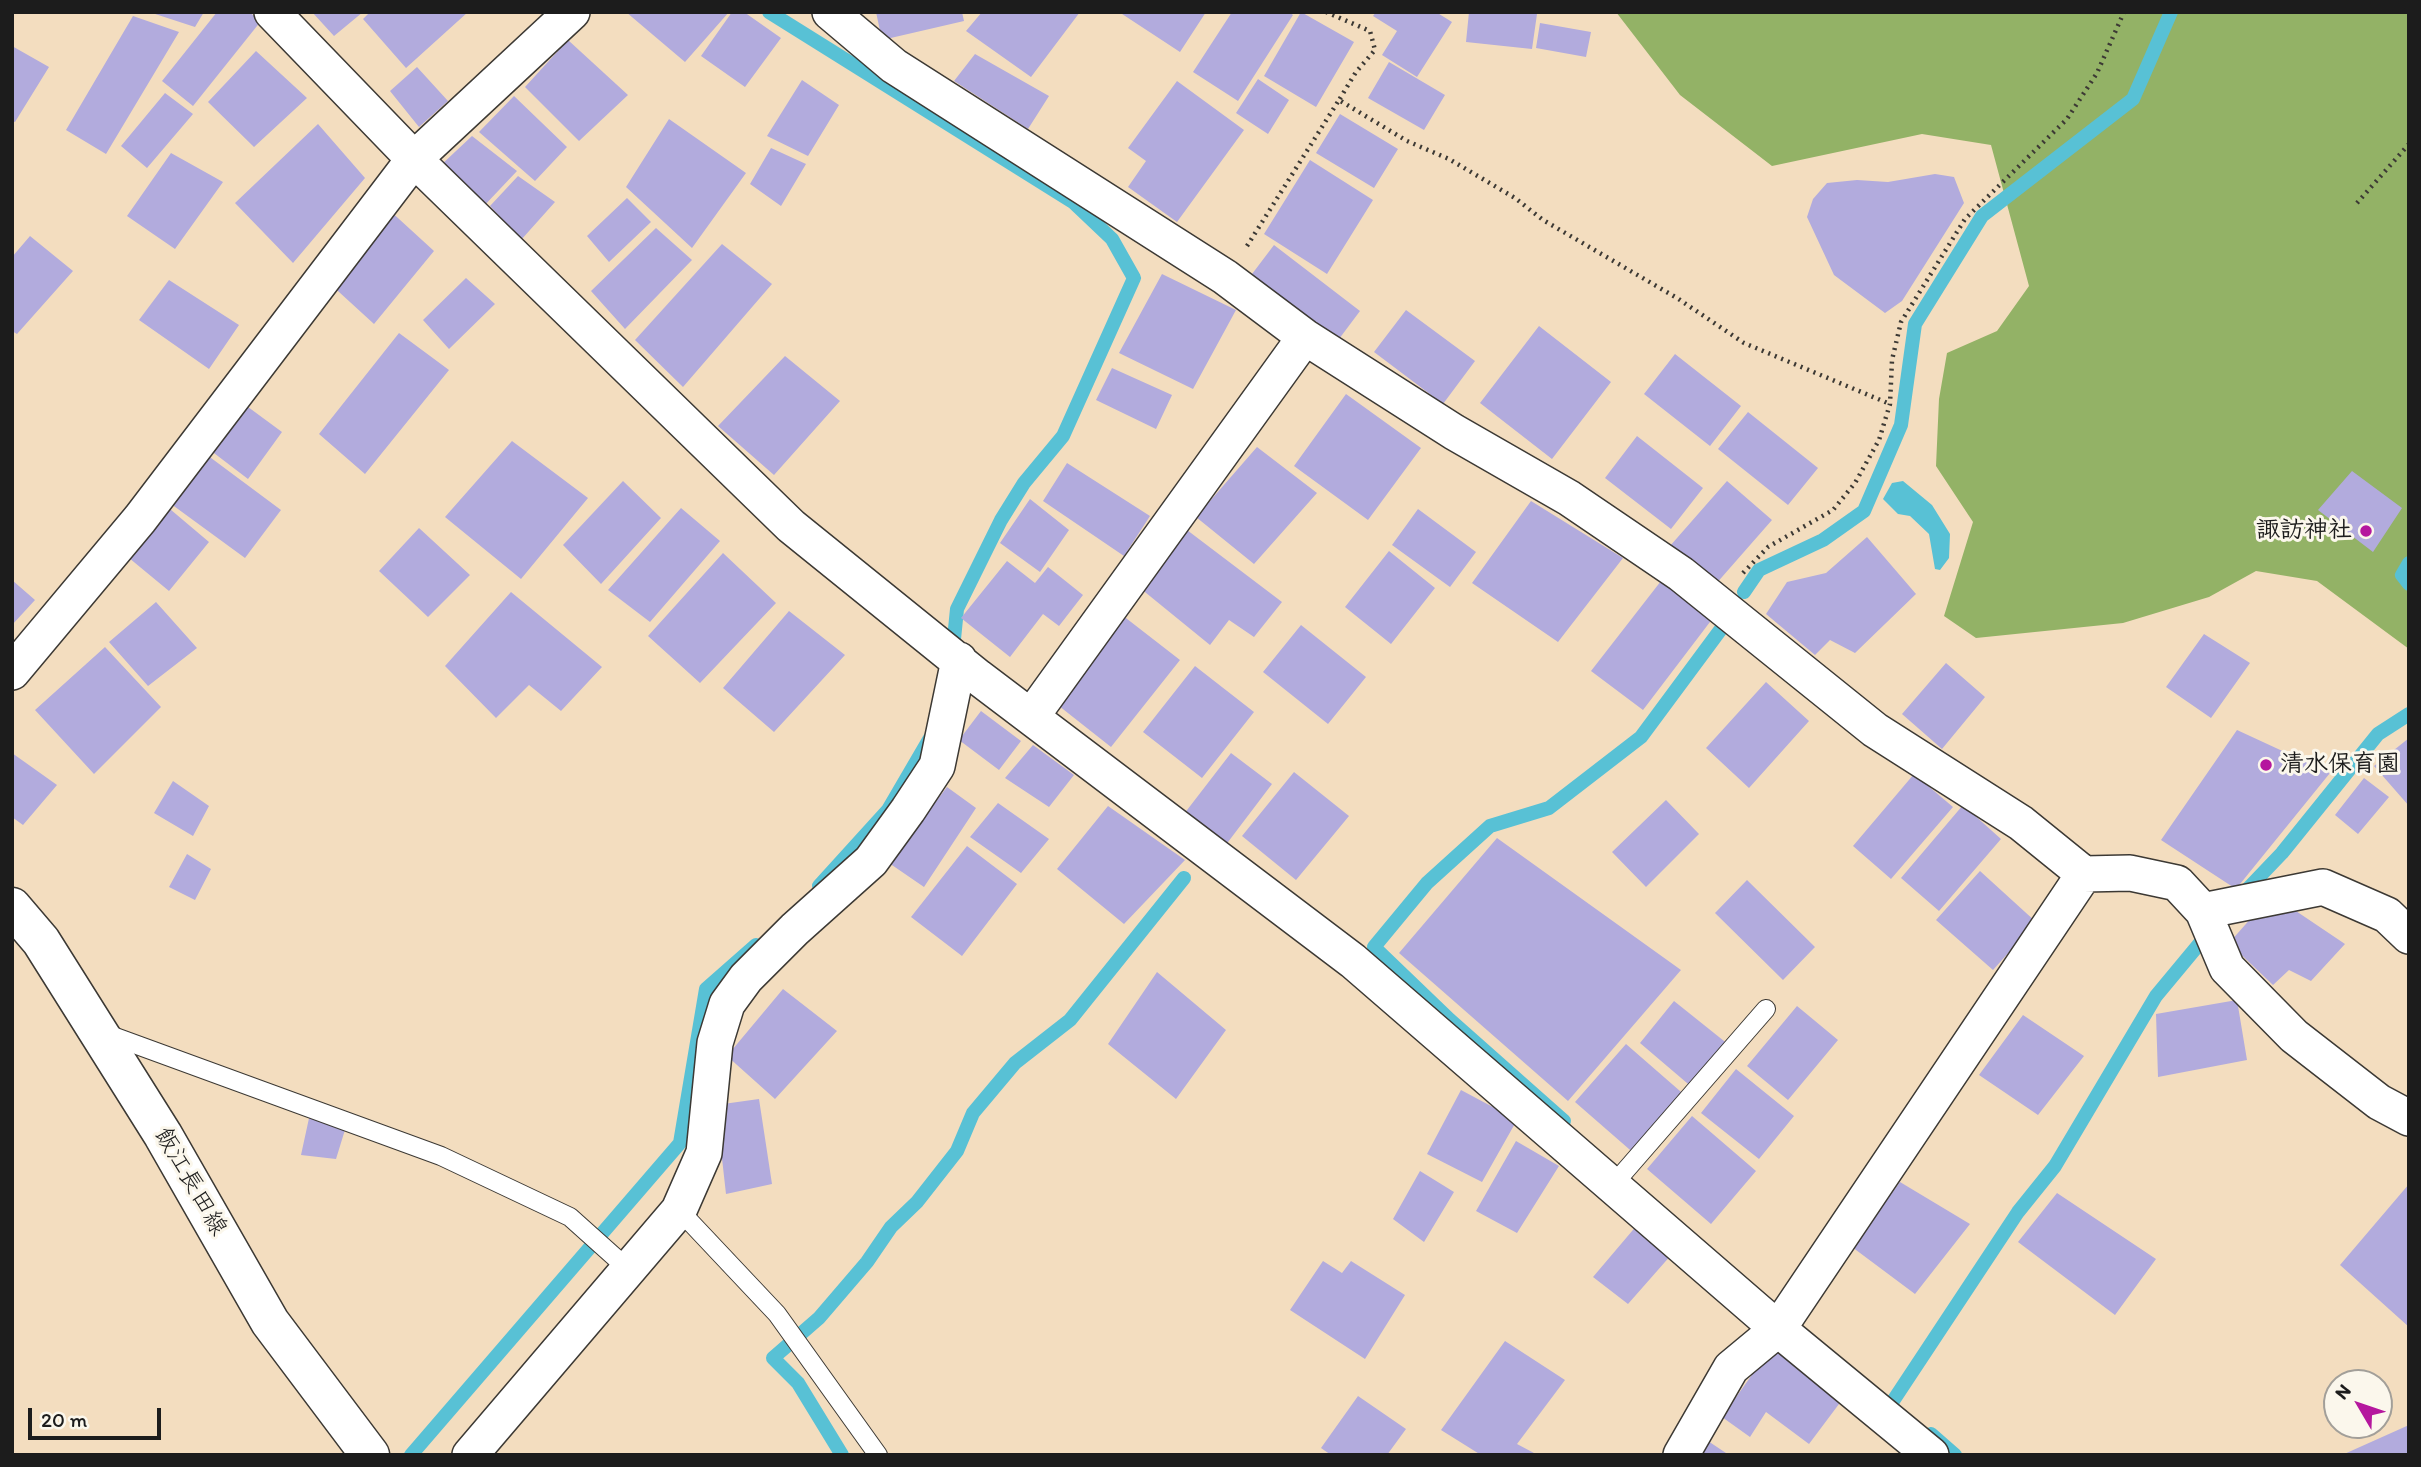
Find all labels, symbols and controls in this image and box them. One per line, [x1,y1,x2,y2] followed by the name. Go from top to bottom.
[2256,517,2352,545] place label: 諏訪神社
[2358,523,2374,539] marker: 諏訪神社
[2280,751,2400,779] place label: 清水保育園
[2258,757,2274,773] marker: 清水保育園
[148,1123,232,1241] street label: 飯江長田線
[2323,1369,2393,1439] north arrow
[2330,1380,2356,1404] text: N
[32,1394,164,1438] scale bar
[41,1407,87,1432] text: 20 m

